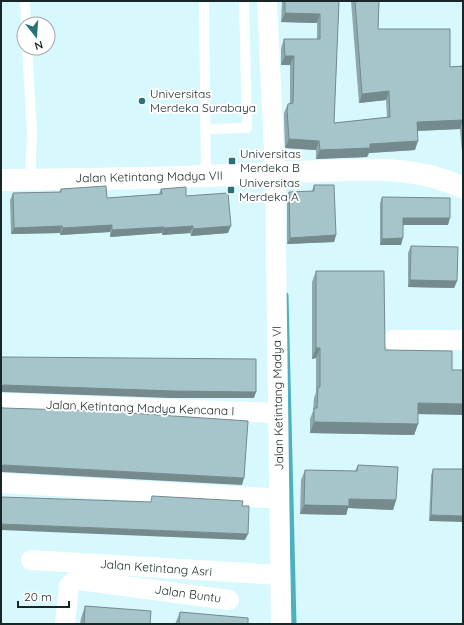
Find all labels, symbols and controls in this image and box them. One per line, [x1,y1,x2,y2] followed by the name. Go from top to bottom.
[16,16,56,56] north arrow
[33,38,45,53] text: N
[150,86,256,115] place label: Universitas Merdeka Surabaya
[137,96,147,106] marker: Universitas Merdeka Surabaya
[240,146,301,175] place label: Universitas Merdeka B
[227,156,237,166] marker: Universitas Merdeka B
[75,168,223,185] street label: Jalan Ketintang Madya VII
[239,175,300,204] place label: Universitas Merdeka A
[226,185,236,195] marker: Universitas Merdeka A
[269,326,286,470] street label: Jalan Ketintang Madya VI
[45,397,235,418] street label: Jalan Ketintang Madya Kencana I
[100,556,213,579] street label: Jalan Ketintang Asri
[154,581,222,606] street label: Jalan Buntu
[18,583,69,609] scale bar
[24,589,52,604] text: 20 m

